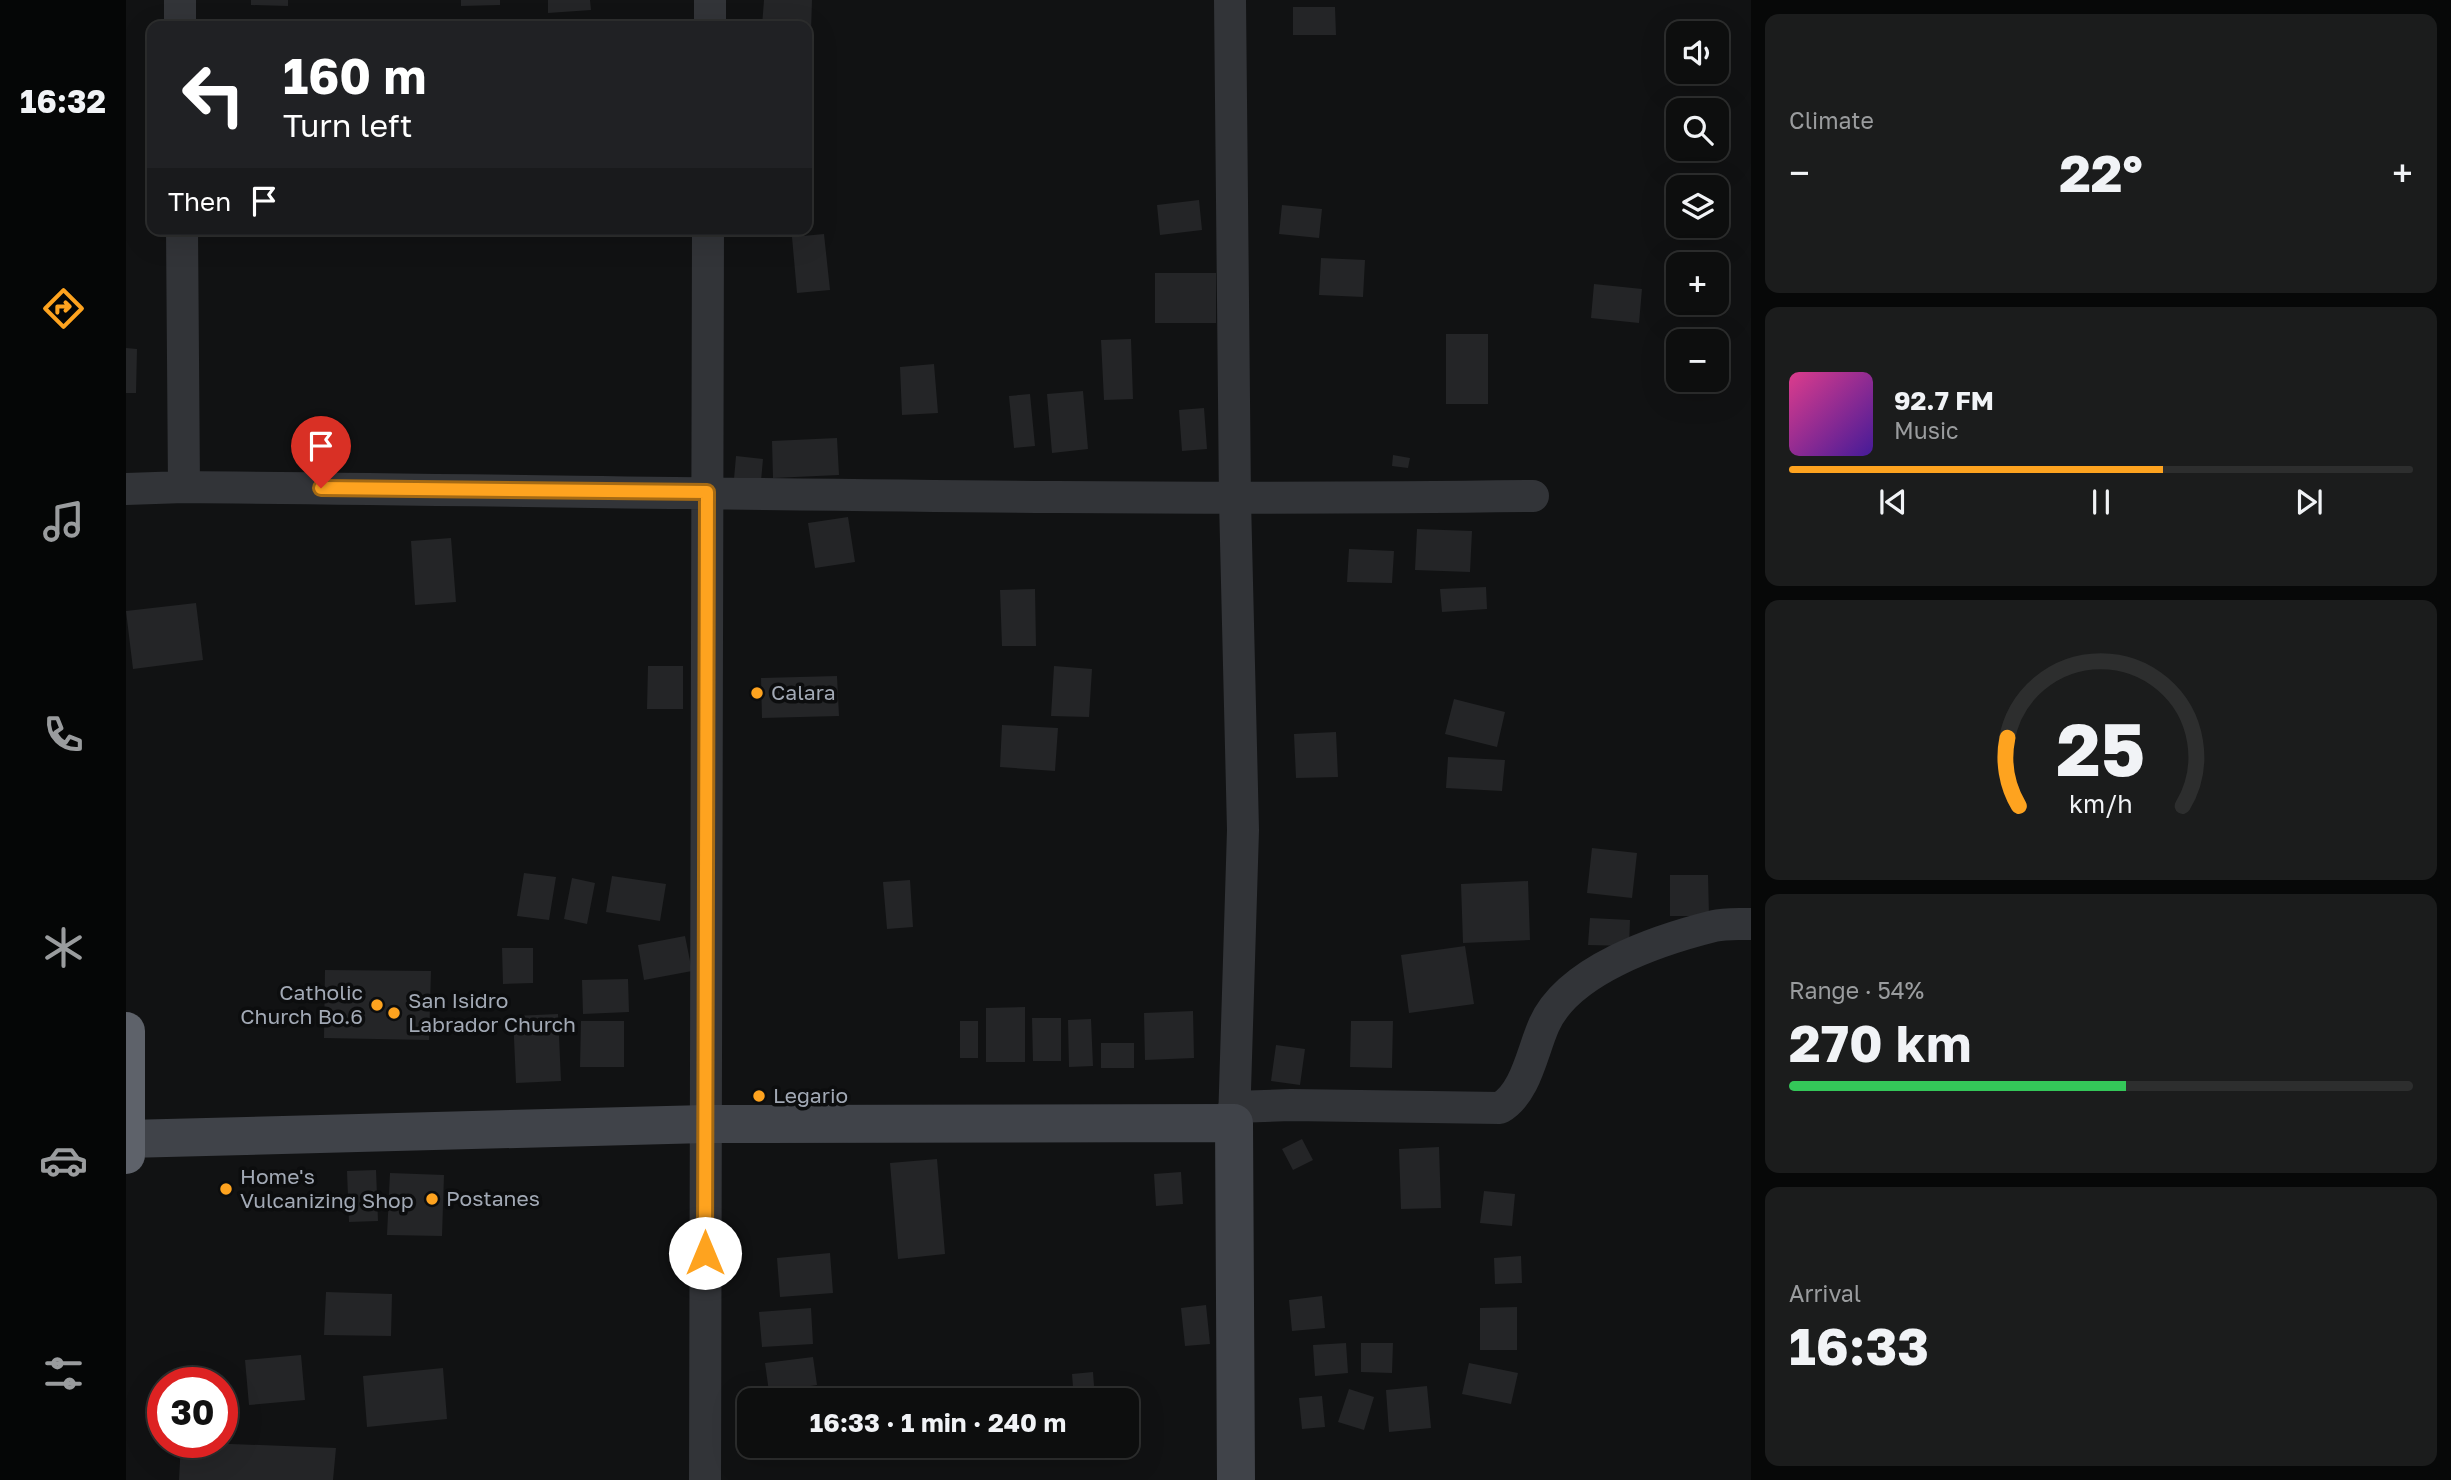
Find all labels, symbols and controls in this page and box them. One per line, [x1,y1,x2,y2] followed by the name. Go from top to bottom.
[1666,21,1729,392] map controls
[1666,21,1729,84] button: sound
[283,46,426,105] text: 160 m
[168,49,259,140] icon: left
[20,82,106,120] text: 16:32
[1666,98,1729,161] button: search
[283,106,412,144] text: Turn left
[1789,106,1874,134] text: Climate
[2059,141,2143,203] text: 22°
[1789,150,1810,195] text: −
[2392,150,2413,195] text: +
[1666,175,1729,238] button: layers
[245,182,283,220] icon: arrive
[168,186,231,217] text: Then
[1666,252,1729,315] button: +
[39,284,88,333] icon: directions
[1666,329,1729,392] button: −
[1894,385,1994,416] text: 92.7 FM
[291,416,351,488] pin
[1894,416,1959,444] text: Music
[302,427,340,465] icon: arrive
[1874,483,1912,521] icon: previous
[2082,483,2120,521] icon: pause
[2290,483,2328,521] icon: next
[39,497,88,546] icon: music
[771,679,836,705] place label: Calara
[749,685,765,701] marker: Calara
[2057,705,2145,792] text: 25
[39,710,88,759] icon: phone
[2069,788,2133,819] text: km/h
[39,923,88,972] icon: climate
[1789,976,1924,1004] text: Range · 54%
[240,979,363,1029] place label: Catholic Church Bo.6
[408,987,576,1037] place label: San Isidro Labrador Church
[369,997,385,1013] marker: Catholic Church Bo.6
[386,1005,402,1021] marker: San Isidro Labrador Church
[1789,1011,1972,1073] text: 270 km
[773,1082,848,1108] place label: Legario
[751,1088,767,1104] marker: Legario
[39,1136,88,1185] icon: car
[240,1163,414,1213] place label: Home's Vulcanizing Shop
[218,1181,234,1197] marker: Home's Vulcanizing Shop
[446,1185,540,1211] place label: Postanes
[424,1191,440,1207] marker: Postanes
[668,1216,742,1290] position arrow
[1789,1279,1861,1307] text: Arrival
[1789,1314,1929,1376] text: 16:33
[39,1349,88,1398] icon: filters
[147,1367,238,1458] speed limit sign: 30
[810,1407,1066,1438] text: 16:33 · 1 min · 240 m

